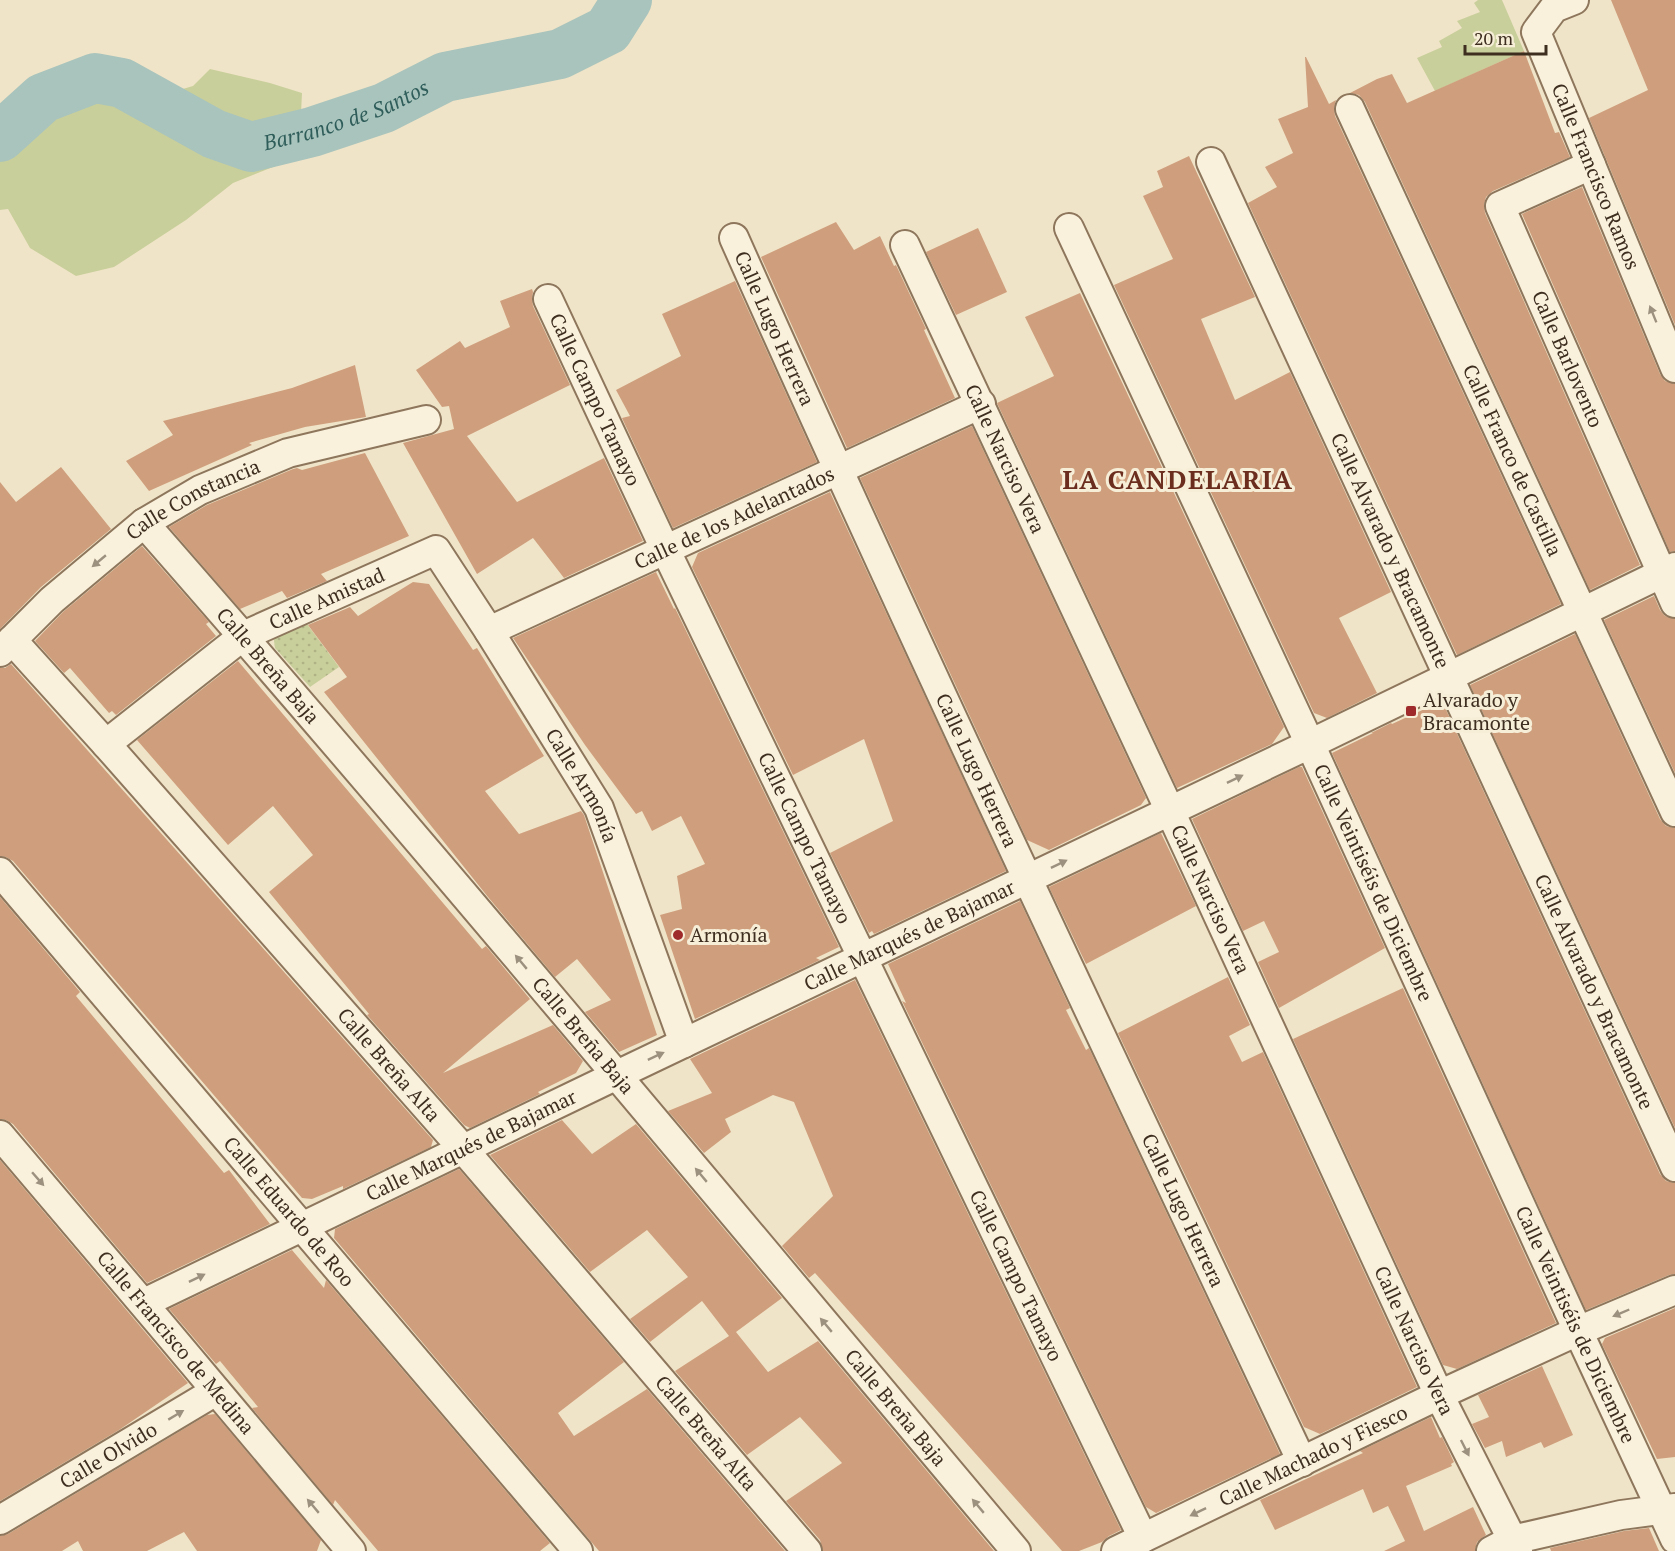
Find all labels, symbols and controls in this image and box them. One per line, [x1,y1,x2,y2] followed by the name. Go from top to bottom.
[1465,18,1546,56] scale bar
[1474,26,1514,50] text: 20 m
[259,72,434,157] water label: Barranco de Santos
[1546,79,1647,274] street label: Calle Francisco Ramos
[728,247,821,410] street label: Calle Lugo Herrera
[1526,286,1610,432] street label: Calle Barlovento
[1648,305,1658,323] one-way arrow
[544,309,647,490] street label: Calle Campo Tamayo
[1457,360,1569,561] street label: Calle Franco de Castilla
[959,380,1052,537] street label: Calle Narciso Vera
[1325,428,1457,673] street label: Calle Alvarado y Bracamonte
[120,452,264,546] street label: Calle Constancia
[630,460,838,575] street label: Calle de los Adelantados
[1062,462,1294,496] district label: LA CANDELARIA
[92,554,107,567] one-way arrow
[264,561,388,636] street label: Calle Amistad
[211,602,326,729] street label: Calle Breña Baja
[1423,686,1530,736] place label: Alvarado y Bracamonte
[930,689,1025,851] street label: Calle Lugo Herrera
[1404,704,1418,718] marker: Alvarado y Bracamonte
[540,723,624,846] street label: Calle Armonía
[752,747,858,928] street label: Calle Campo Tamayo
[1308,759,1440,1006] street label: Calle Veintiséis de Diciembre
[1227,775,1244,784] one-way arrow
[1165,820,1257,978] street label: Calle Narciso Vera
[1051,859,1068,868] one-way arrow
[1529,869,1661,1114] street label: Calle Alvarado y Bracamonte
[799,873,1019,997] street label: Calle Marqués de Bajamar
[690,921,768,948] place label: Armonía
[671,928,685,942] marker: Armonía
[515,955,528,970] one-way arrow
[526,971,641,1099] street label: Calle Breña Baja
[332,1002,447,1127] street label: Calle Breña Alta
[648,1052,665,1061] one-way arrow
[361,1083,581,1207] street label: Calle Marqués de Bajamar
[1136,1129,1231,1291] street label: Calle Lugo Herrera
[218,1130,361,1292] street label: Calle Eduardo de Roo
[695,1168,708,1183] one-way arrow
[31,1171,44,1186] one-way arrow
[964,1185,1070,1366] street label: Calle Campo Tamayo
[1510,1201,1642,1448] street label: Calle Veintiséis de Diciembre
[91,1245,261,1440] street label: Calle Francisco de Medina
[1368,1261,1461,1419] street label: Calle Narciso Vera
[188,1273,205,1282] one-way arrow
[1612,1309,1630,1318] one-way arrow
[820,1317,833,1332] one-way arrow
[839,1343,953,1472] street label: Calle Breña Baja
[650,1369,764,1496] street label: Calle Breña Alta
[1214,1398,1412,1512] street label: Calle Machado y Fiesco
[168,1409,184,1420] one-way arrow
[54,1415,162,1495] street label: Calle Olvido
[1461,1439,1470,1456] one-way arrow
[972,1498,985,1514] one-way arrow
[307,1499,320,1514] one-way arrow
[1189,1508,1206,1517] one-way arrow

